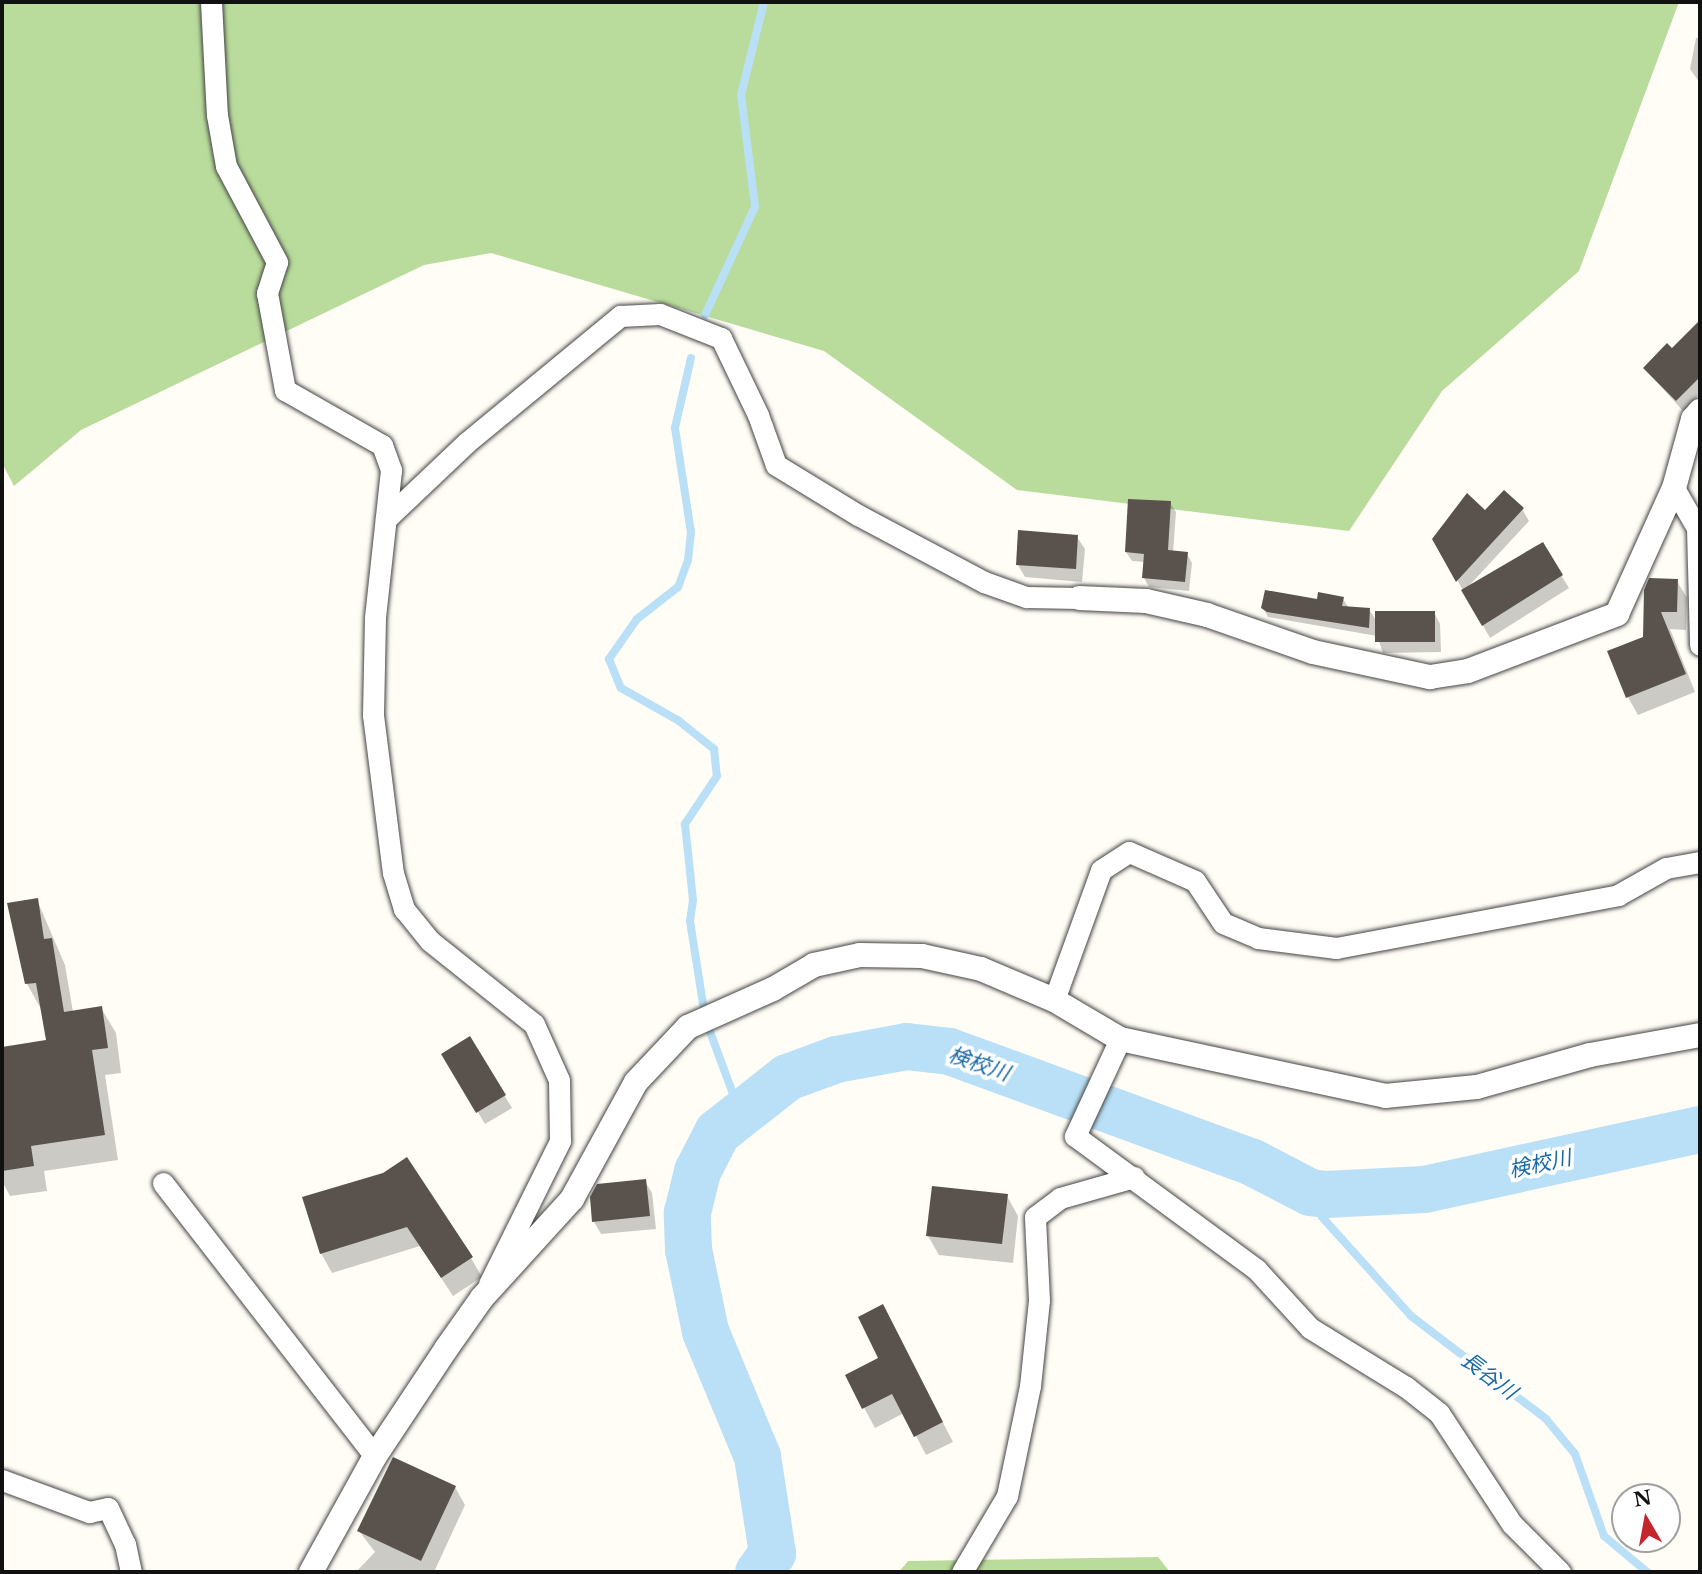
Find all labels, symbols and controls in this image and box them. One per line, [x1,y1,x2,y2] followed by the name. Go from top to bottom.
[945,1042,1013,1086] water label: 検校川
[1507,1145,1573,1183] water label: 検校川
[1456,1347,1522,1405] water label: 長谷川
[1611,1483,1681,1553] north arrow
[1632,1486,1653,1512] text: N

